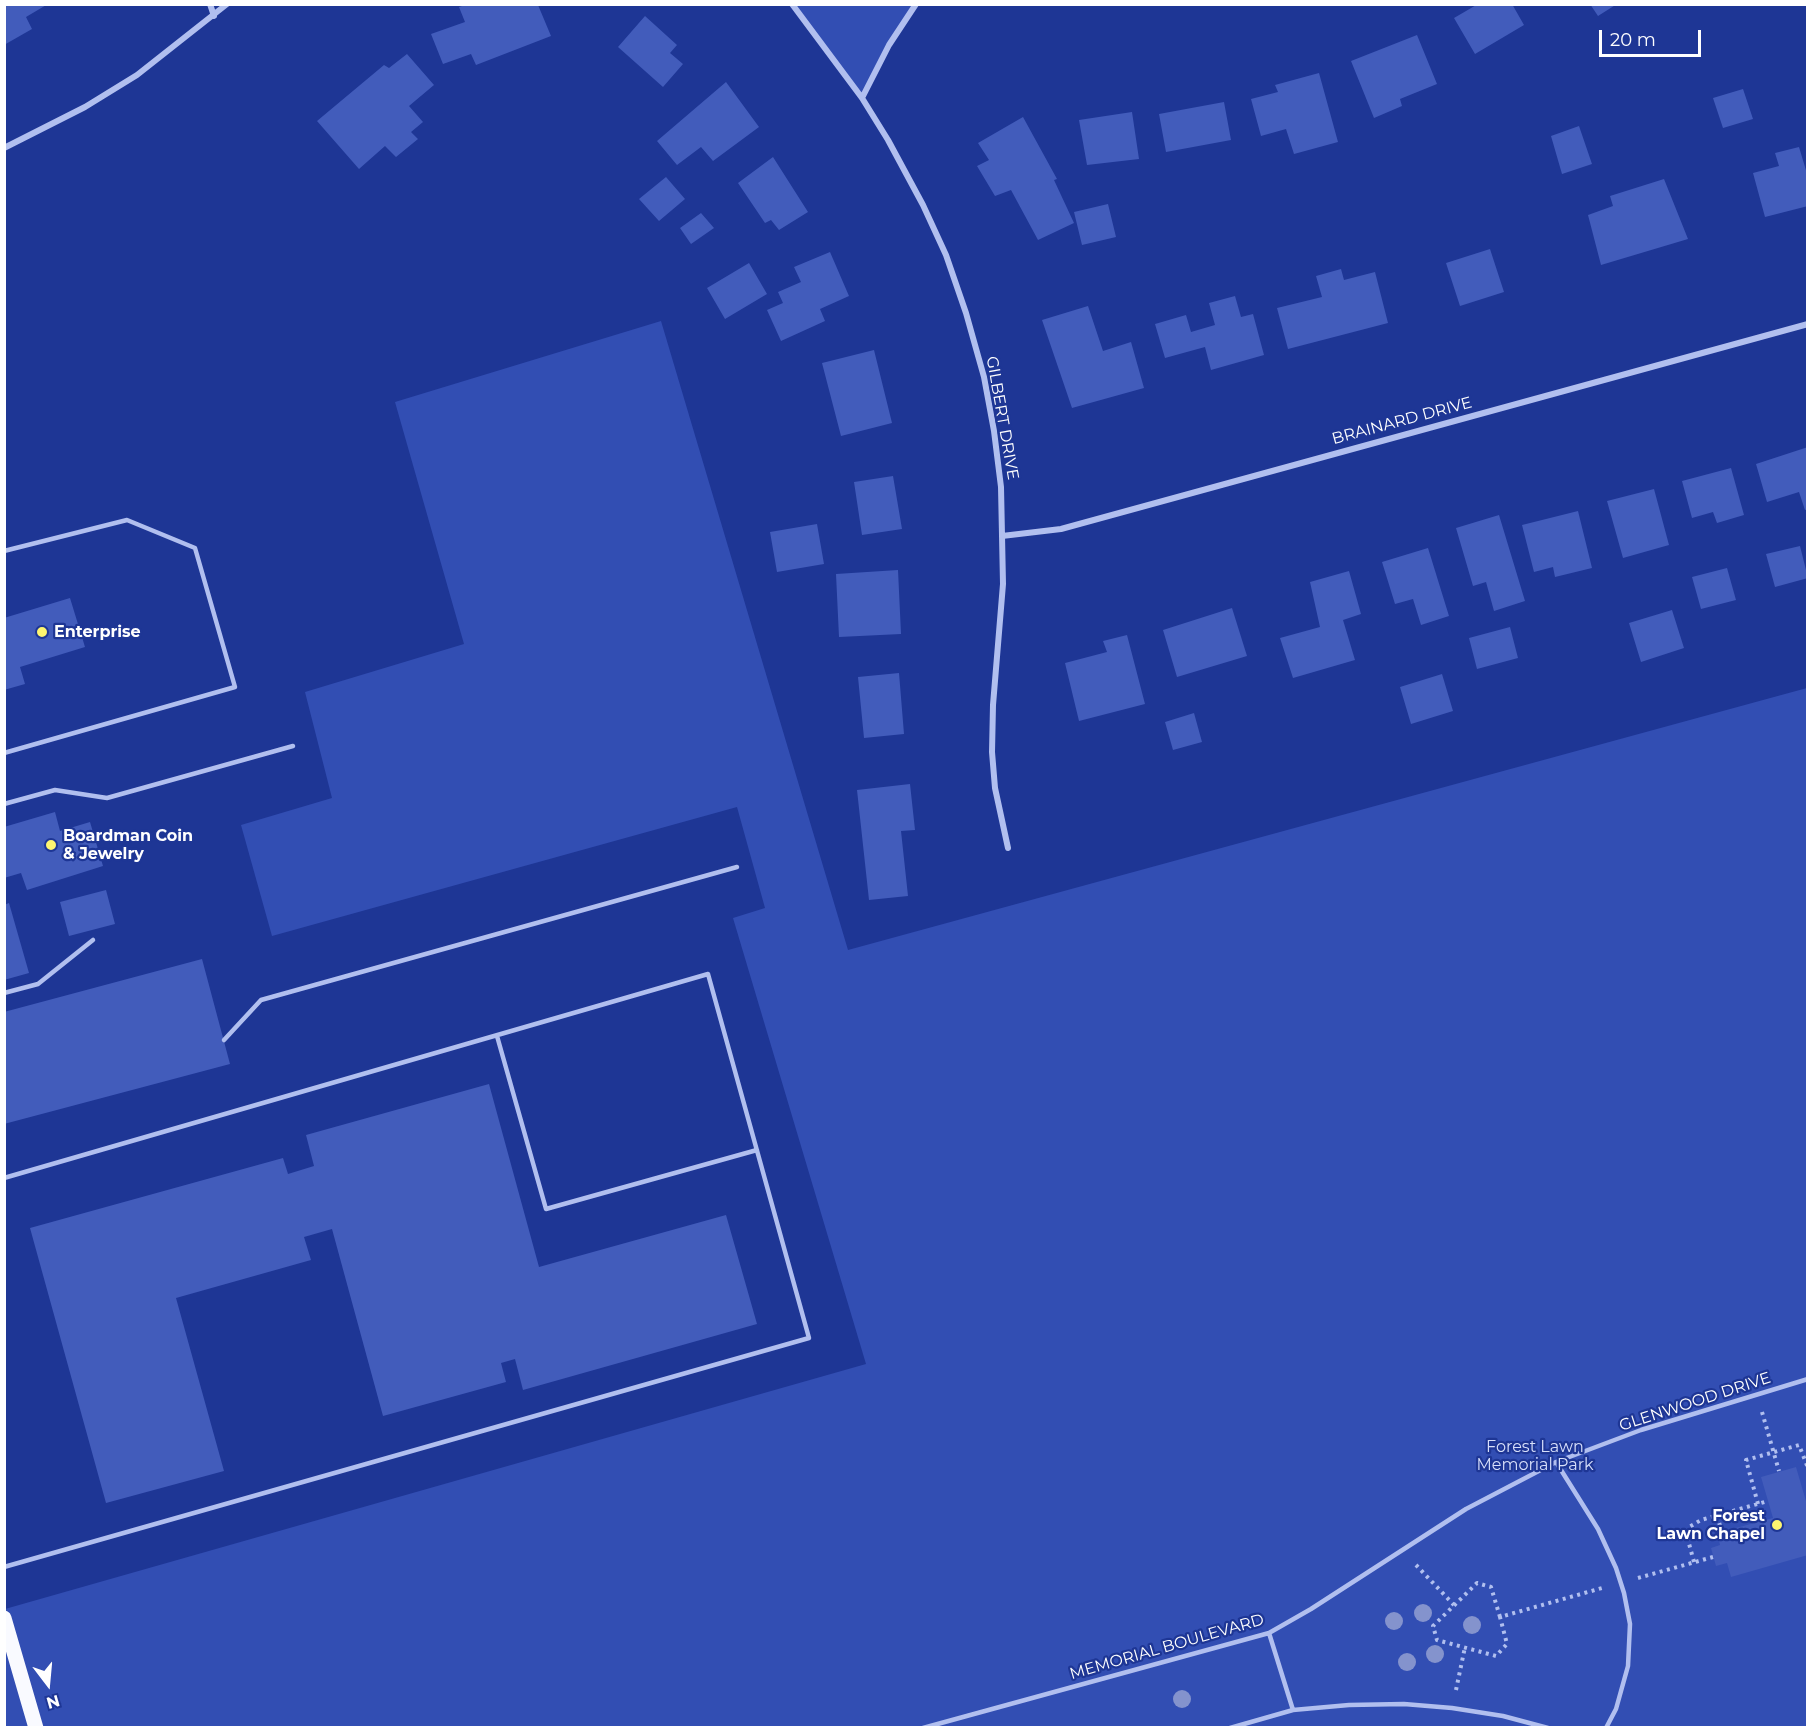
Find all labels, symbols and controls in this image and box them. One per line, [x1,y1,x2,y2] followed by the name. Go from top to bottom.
[1602,18,1704,56] scale bar
[1610,29,1656,51] text: 20 m
[982,355,1022,481] street label: GILBERT DRIVE
[1330,393,1474,449] street label: BRAINARD DRIVE
[54,622,141,642] place label: Enterprise
[35,625,49,639] marker: Enterprise
[63,826,193,864] place label: Boardman Coin & Jewelry
[44,838,58,852] marker: Boardman Coin & Jewelry
[1617,1368,1773,1436] street label: GLENWOOD DRIVE
[1476,1437,1594,1475] park label: Forest Lawn Memorial Park
[1657,1506,1765,1544] place label: Forest Lawn Chapel
[1770,1518,1784,1532] marker: Forest Lawn Chapel
[1068,1610,1266,1684] street label: MEMORIAL BOULEVARD
[18,1654,78,1714] north arrow
[44,1691,62,1713] text: N

